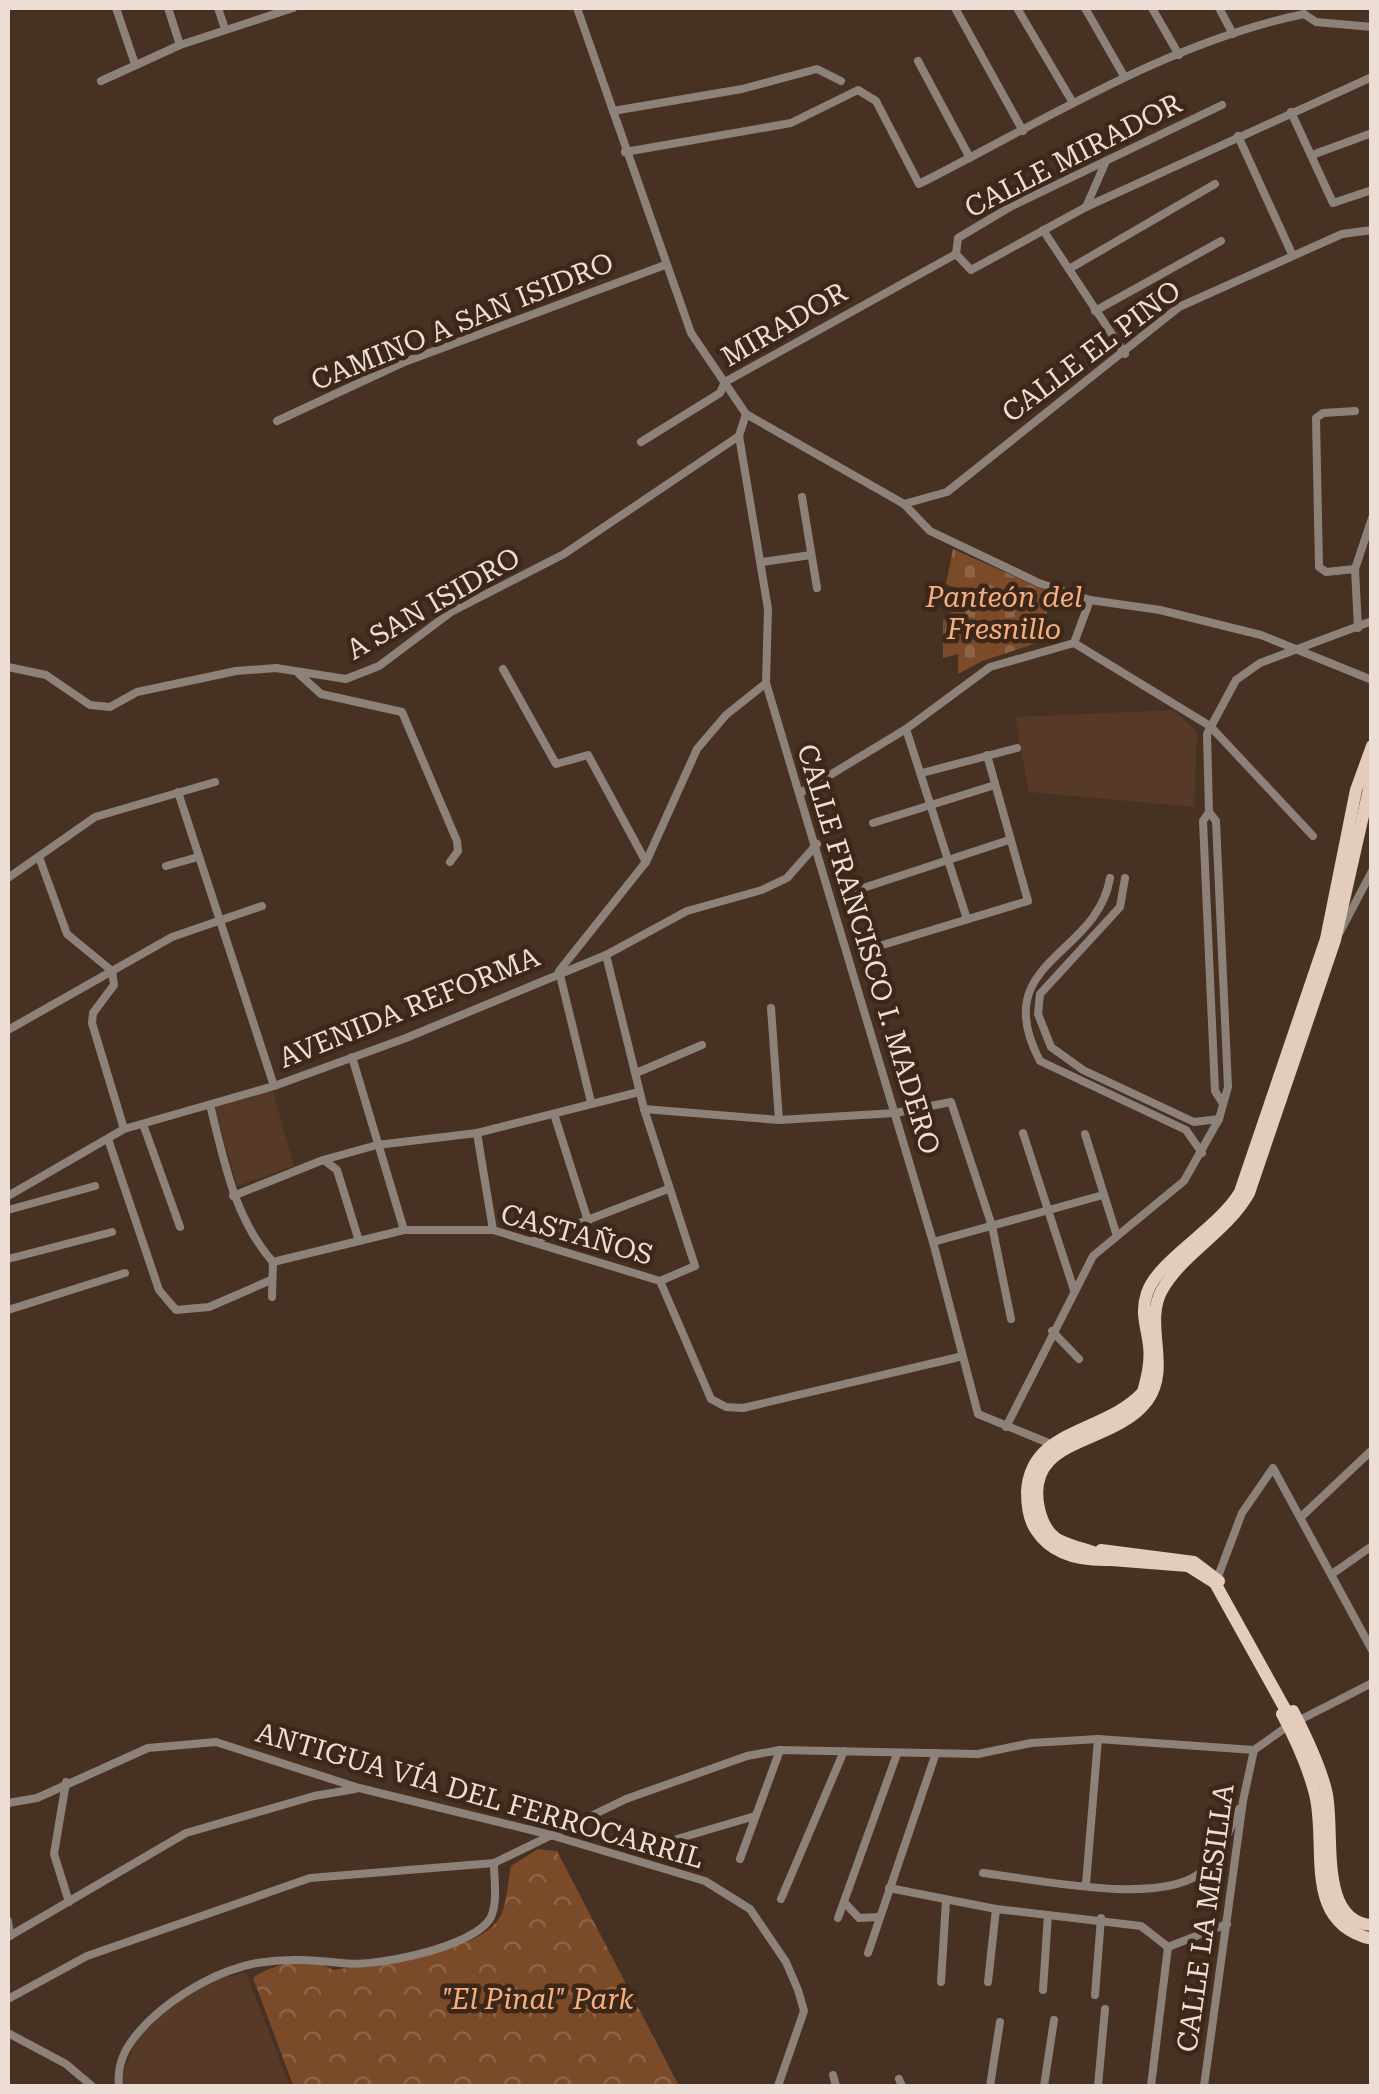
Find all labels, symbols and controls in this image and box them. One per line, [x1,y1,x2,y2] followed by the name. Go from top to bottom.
[959,86,1187,224] street label: CALLE MIRADOR
[306,246,618,397] street label: CAMINO A SAN ISIDRO
[996,274,1187,429] street label: CALLE EL PINO
[715,275,853,374] street label: MIRADOR
[341,541,526,666] street label: A SAN ISIDRO
[925,581,1082,646] park label: Panteón del Fresnillo
[790,740,947,1158] street label: CALLE FRANCISCO I. MADERO
[274,940,545,1075] street label: AVENIDA REFORMA
[497,1196,657,1272] street label: CASTAÑOS
[252,1715,708,1875] street label: ANTIGUA VÍA DEL FERROCARRIL
[1170,1781,1241,2054] street label: CALLE LA MESILLA
[442,1983,635,2016] park label: "El Pinal" Park

